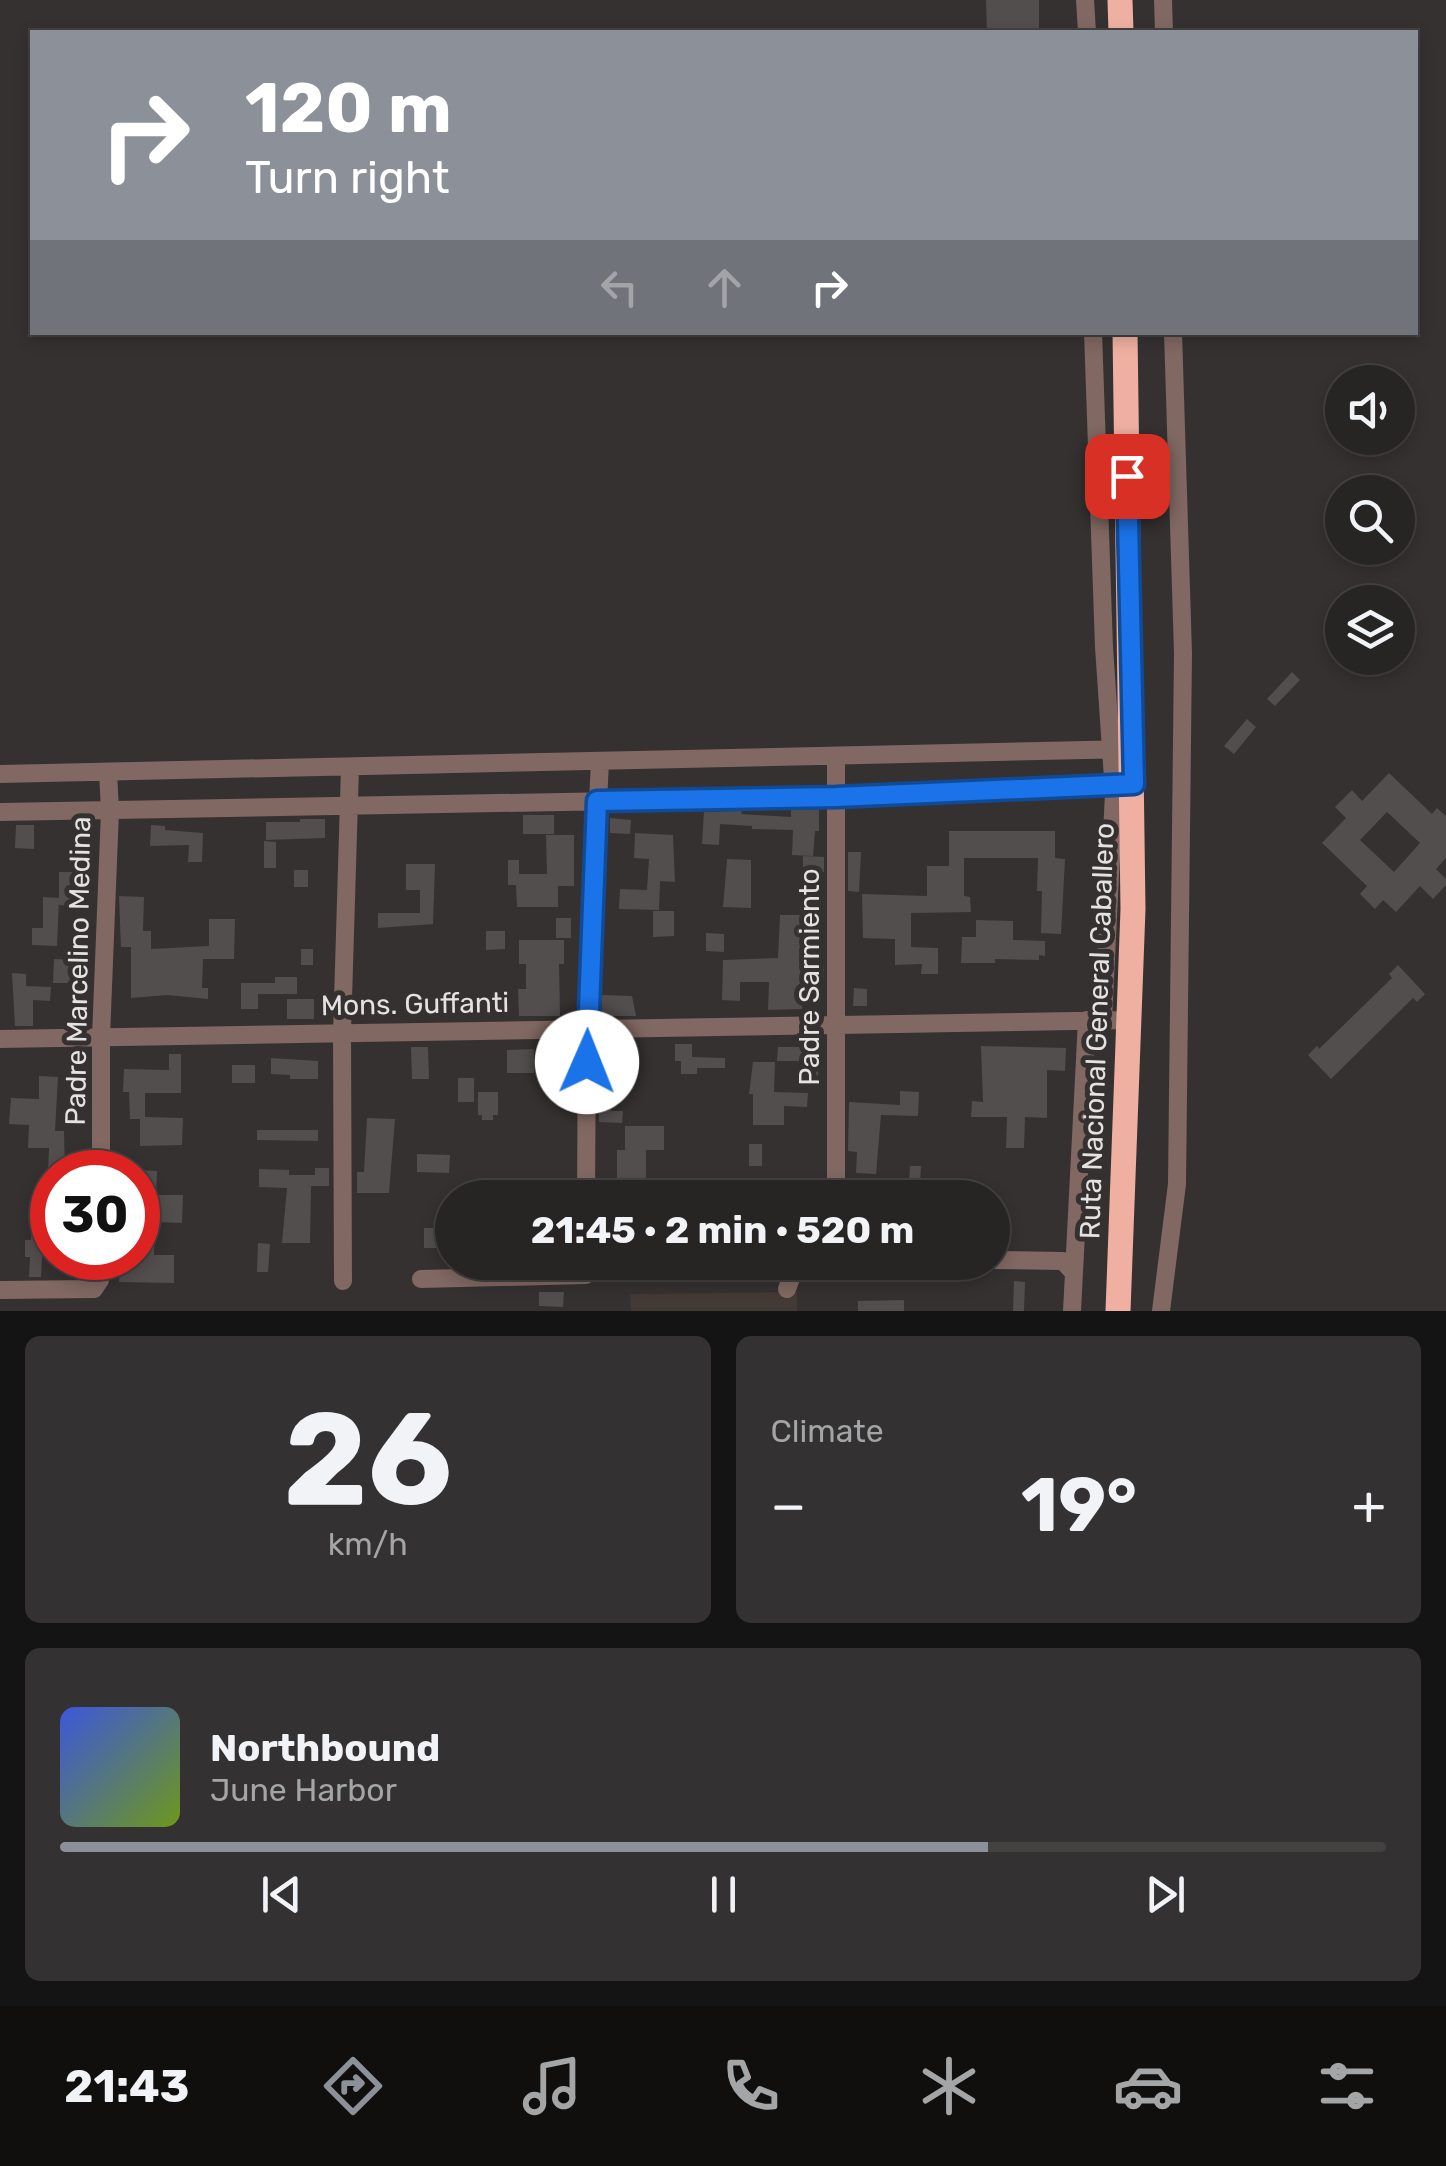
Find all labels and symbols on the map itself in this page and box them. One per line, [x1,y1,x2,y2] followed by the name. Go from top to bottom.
[1085,434,1170,519] pin
[59,816,97,1126] street label: Padre Marcelino Medina
[1073,822,1121,1240] street label: Ruta Nacional General Caballero
[793,868,826,1086] street label: Padre Sarmiento
[320,986,510,1022] street label: Mons. Guffanti
[535,1010,639,1114] position arrow
[30,1150,160,1280] speed limit sign: 30

